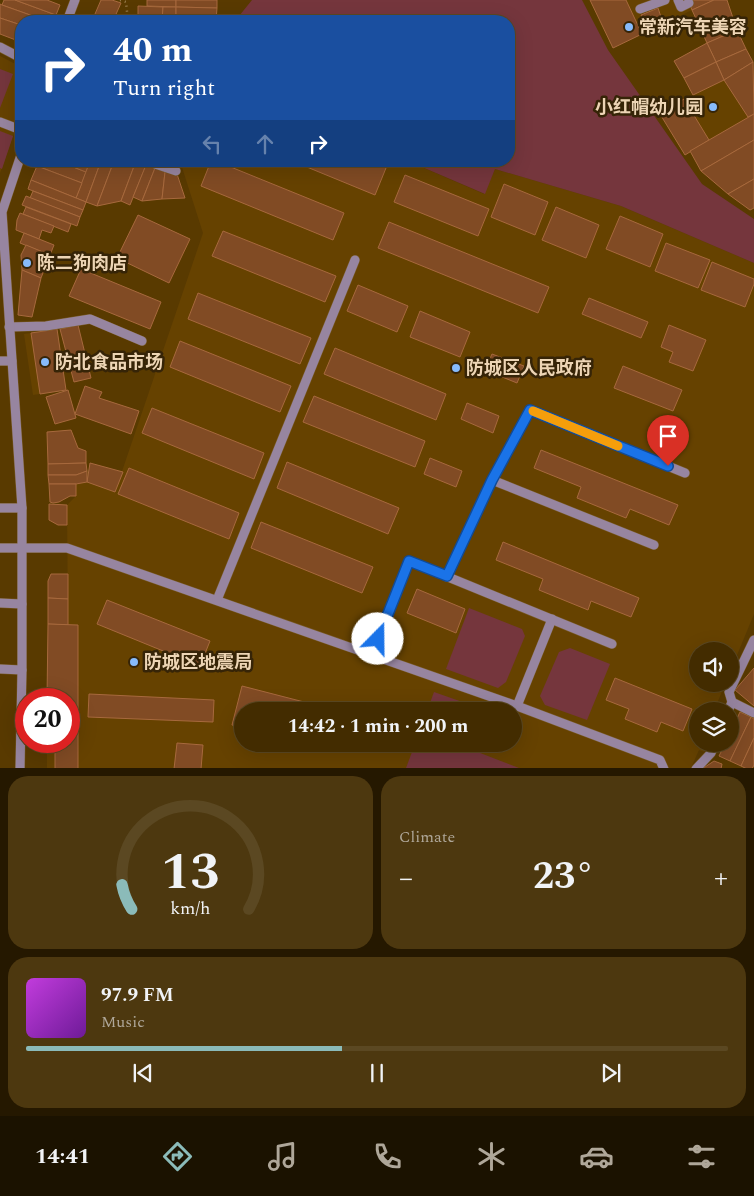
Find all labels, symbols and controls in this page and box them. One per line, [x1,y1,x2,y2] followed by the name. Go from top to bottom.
[639,14,747,41] place label: 常新汽车美容
[623,21,635,33] marker: 常新汽车美容
[113,24,193,77] text: 40 m
[30,35,95,100] icon: right
[113,72,215,105] text: Turn right
[595,94,703,121] place label: 小红帽幼儿园
[707,101,719,113] marker: 小红帽幼儿园
[198,130,226,158] icon: left
[251,130,279,158] icon: ahead
[304,130,332,158] icon: right
[37,250,127,277] place label: 陈二狗肉店
[21,257,33,269] marker: 陈二狗肉店
[55,349,163,376] place label: 防北食品市场
[466,355,592,382] place label: 防城区人民政府
[39,356,51,368] marker: 防北食品市场
[450,362,462,374] marker: 防城区人民政府
[647,415,689,466] pin
[654,422,682,450] icon: arrive
[351,612,403,664] position arrow
[689,642,739,752] map controls
[689,642,739,692] button: sound
[144,649,252,676] place label: 防城区地震局
[128,656,140,668] marker: 防城区地震局
[15,688,80,753] speed limit sign: 20
[689,702,739,752] button: layers
[288,712,468,741] text: 14:42 · 1 min · 200 m
[399,825,455,849] text: Climate
[161,833,220,912] text: 13
[533,848,594,906] text: 23°
[399,857,413,900] text: −
[714,857,728,900] text: +
[170,895,211,922] text: km/h
[101,981,174,1010] text: 97.9 FM
[101,1010,145,1034] text: Music
[129,1059,157,1087] icon: previous
[363,1059,391,1087] icon: pause
[597,1059,625,1087] icon: next
[160,1139,195,1174] icon: directions
[265,1139,300,1174] icon: music
[370,1139,405,1174] icon: phone
[474,1139,509,1174] icon: climate
[579,1139,614,1174] icon: car
[684,1139,719,1174] icon: filters
[35,1140,90,1173] text: 14:41

